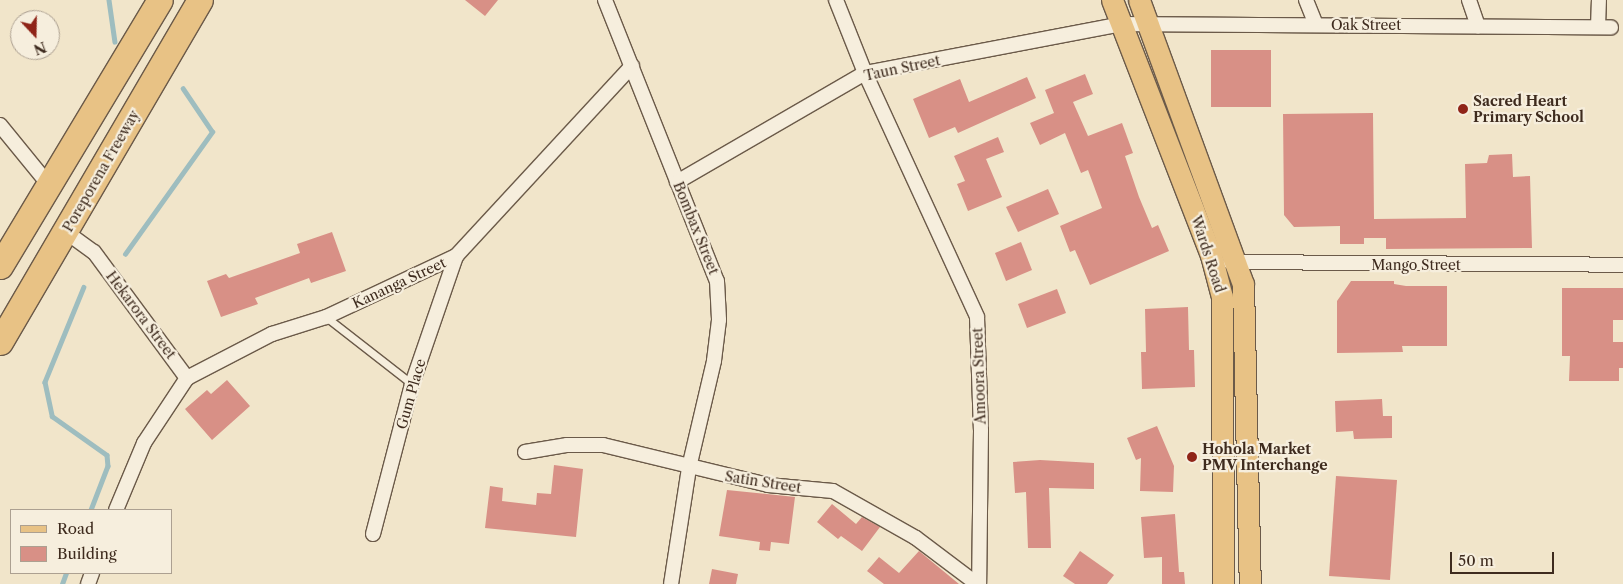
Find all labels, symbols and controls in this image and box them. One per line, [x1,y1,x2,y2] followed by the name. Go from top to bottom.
[10,10,60,60] north arrow
[1331,17,1401,33] street label: Oak Street
[31,37,49,59] text: N
[862,52,942,84] street label: Taun Street
[1473,93,1584,125] place label: Sacred Heart Primary School
[1457,103,1469,115] marker: Sacred Heart Primary School
[59,107,143,235] street label: Poreporena Freeway
[670,179,722,277] street label: Bombax Street
[1188,213,1228,295] street label: Wards Road
[350,254,448,312] street label: Kananga Street
[1371,257,1461,273] street label: Mango Street
[103,268,179,362] street label: Hekarora Street
[969,327,989,425] street label: Amoora Street
[393,357,429,431] street label: Gum Place
[1202,441,1328,474] place label: Hohola Market PMV Interchange
[1186,451,1198,463] marker: Hohola Market PMV Interchange
[724,468,802,496] street label: Satin Street
[10,509,172,574] legend
[57,519,94,538] text: Road
[1453,542,1557,574] scale bar
[57,544,117,563] text: Building
[1458,551,1494,570] text: 50 m

